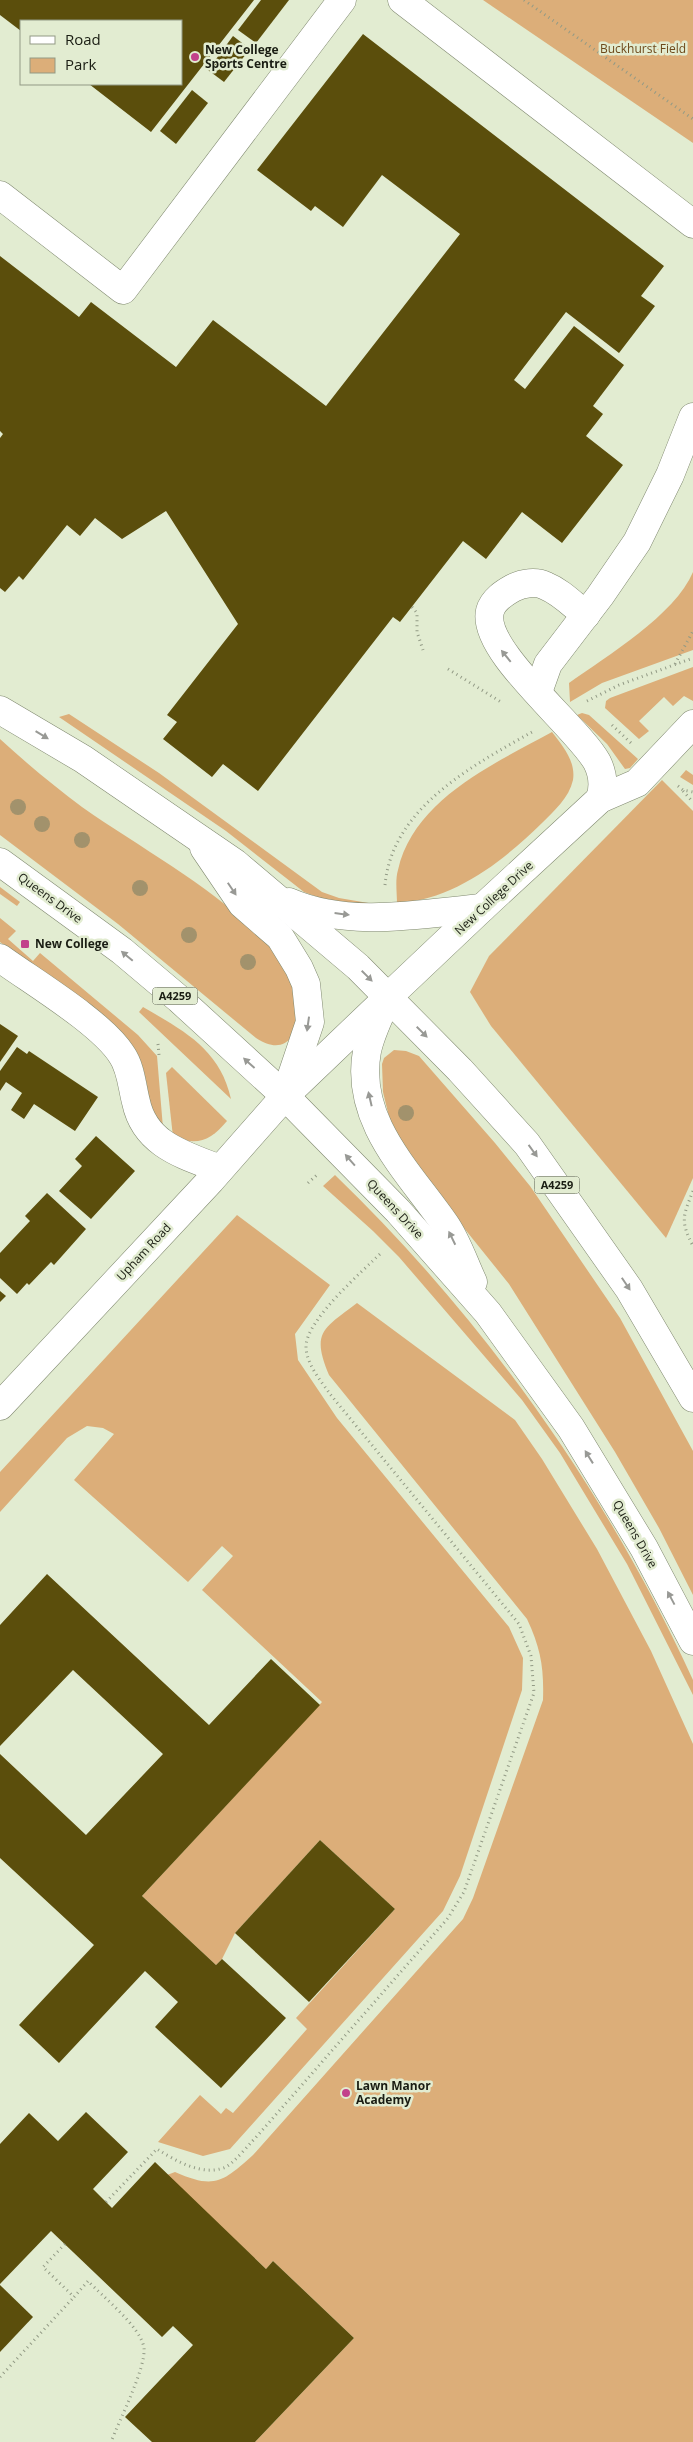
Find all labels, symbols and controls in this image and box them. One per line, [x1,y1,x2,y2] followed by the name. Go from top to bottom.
[20,20,182,85] legend
[65,29,101,49] text: Road
[600,40,686,57] park label: Buckhurst Field
[205,41,287,72] place label: New College Sports Centre
[189,51,201,63] marker: New College Sports Centre
[65,54,96,74] text: Park
[500,650,511,663] one-way arrow
[35,730,48,739] one-way arrow
[451,857,537,938] street label: New College Drive
[15,868,86,927] street label: Queens Drive
[227,882,237,896] one-way arrow
[334,910,350,918] one-way arrow
[35,935,109,952] place label: New College
[19,938,31,950] marker: New College
[121,950,134,961] one-way arrow
[361,970,373,982] one-way arrow
[152,988,198,1004] road number: A4259
[304,1016,312,1032] one-way arrow
[416,1026,428,1038] one-way arrow
[244,1057,256,1069] one-way arrow
[366,1092,374,1107] one-way arrow
[527,1145,537,1158] one-way arrow
[345,1154,356,1166] one-way arrow
[363,1175,428,1242] street label: Queens Drive
[534,1176,580,1194] road number: A4259
[113,1219,175,1284] street label: Upham Road
[447,1230,456,1245] one-way arrow
[621,1278,631,1291] one-way arrow
[584,1450,594,1464] one-way arrow
[609,1497,662,1571] street label: Queens Drive
[666,1591,675,1604] one-way arrow
[356,2077,431,2108] place label: Lawn Manor Academy
[340,2087,352,2099] marker: Lawn Manor Academy

